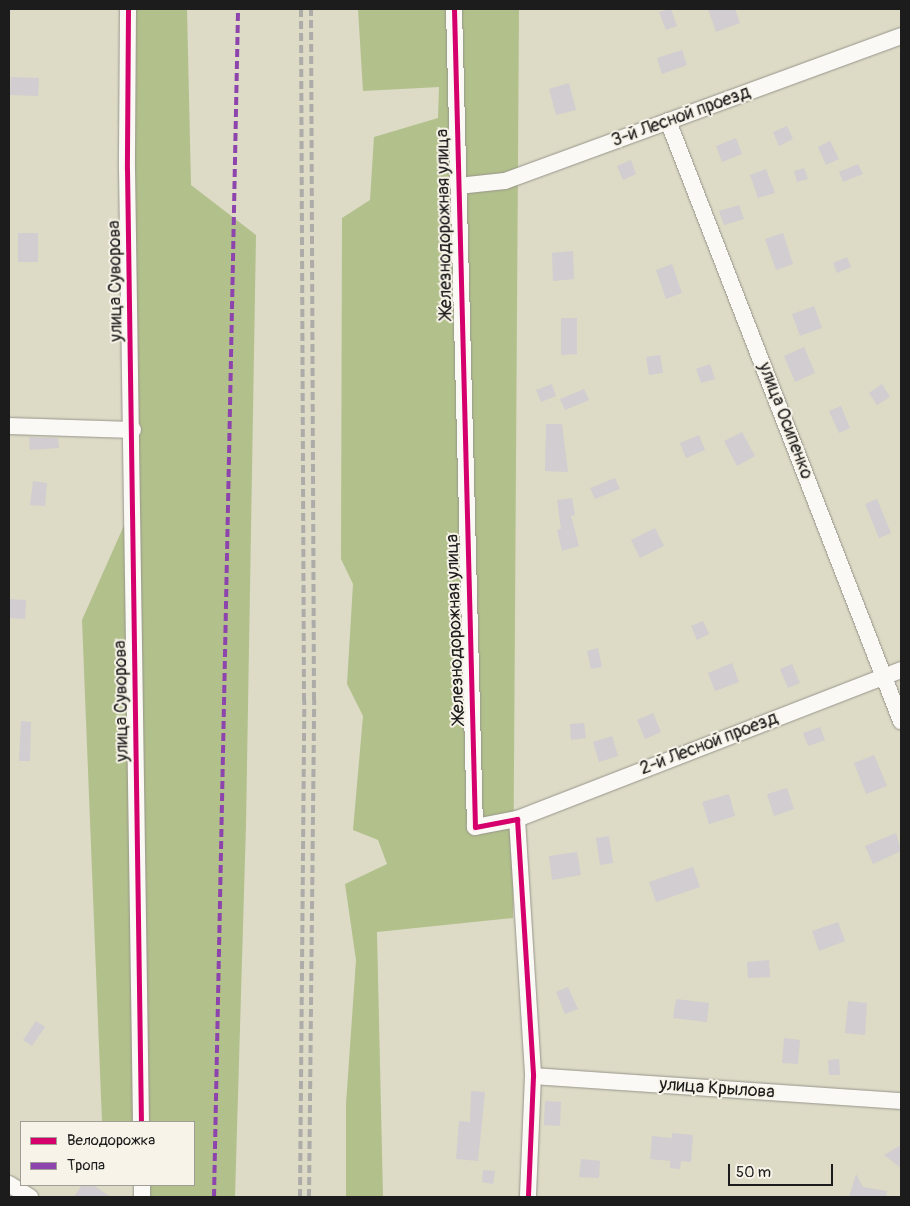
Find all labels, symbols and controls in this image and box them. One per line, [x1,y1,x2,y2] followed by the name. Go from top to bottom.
[609,82,753,152] street label: 3-й Лесной проезд
[433,129,457,319] street label: Железнодорожная улица
[104,220,128,342] street label: улица Суворова
[753,360,817,482] street label: улица Осипенко
[442,534,470,724] street label: Железнодорожная улица
[110,640,134,762] street label: улица Суворова
[637,708,781,780] street label: 2-й Лесной проезд
[659,1074,775,1104] street label: улица Крылова
[20,1121,195,1186] legend
[67,1131,155,1150] text: Велодорожка
[730,1154,835,1186] scale bar
[67,1156,105,1175] text: Тропа
[736,1163,771,1182] text: 50 m

